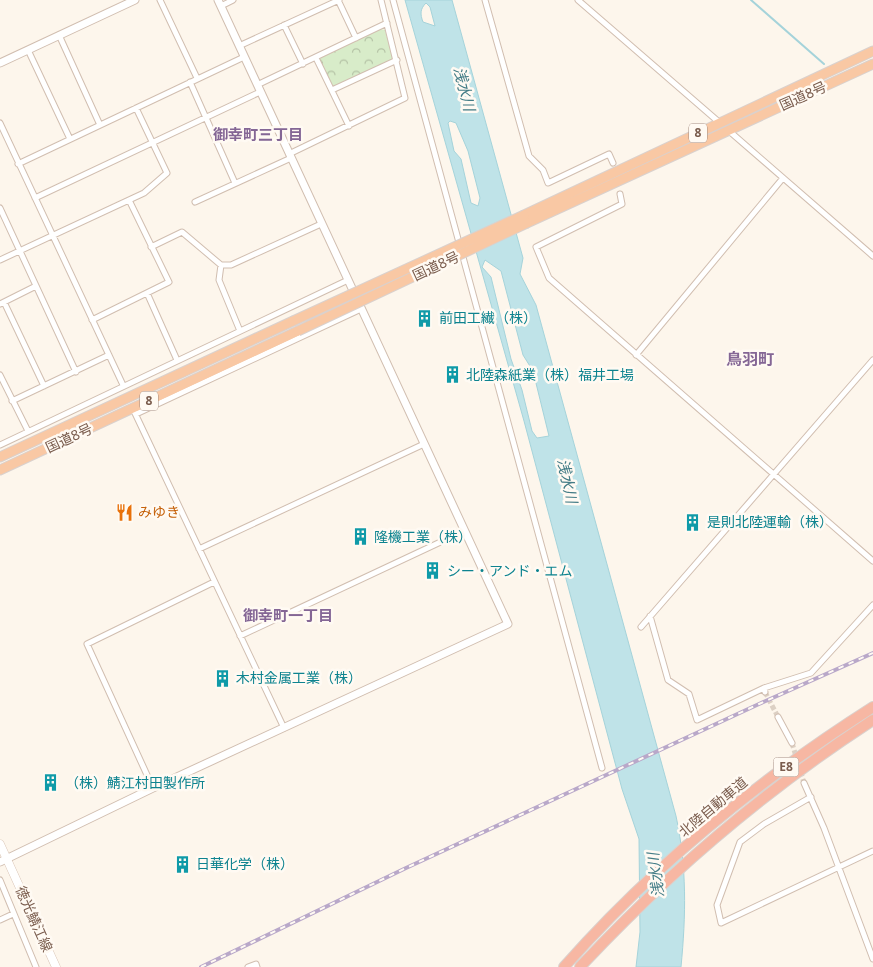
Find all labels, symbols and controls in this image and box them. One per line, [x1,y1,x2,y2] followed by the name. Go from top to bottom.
[450,64,481,115] water label: 浅水川
[776,77,830,114] street label: 国道8号
[213,124,303,144] district label: 御幸町三丁目
[689,124,707,142] road number: 8
[409,246,462,285] street label: 国道8号
[415,308,435,328] building icon: 前田工繊（株）
[439,308,537,327] place label: 前田工繊（株）
[726,348,774,370] district label: 鳥羽町
[442,365,462,385] building icon: 北陸森紙業（株）福井工場
[466,365,634,384] place label: 北陸森紙業（株）福井工場
[140,392,158,411] road number: 8
[42,418,95,457] street label: 国道8号
[554,457,583,507] water label: 浅水川
[114,502,134,522] restaurant icon: みゆき
[138,502,180,521] place label: みゆき
[683,512,703,532] building icon: 是則北陸運輸（株）
[707,512,833,531] place label: 是則北陸運輸（株）
[350,527,370,547] building icon: 隆機工業（株）
[374,527,472,546] place label: 隆機工業（株）
[423,561,443,581] building icon: シー・アンド・エム
[447,561,572,580] place label: シー・アンド・エム
[243,605,333,625] district label: 御幸町一丁目
[212,668,232,688] building icon: 木村金属工業（株）
[236,668,362,687] place label: 木村金属工業（株）
[774,758,798,776] road number: E8
[674,772,751,841] street label: 北陸自動車道
[41,773,61,793] building icon: （株）鯖江村田製作所
[65,773,205,792] place label: （株）鯖江村田製作所
[642,850,668,899] water label: 浅水川
[172,854,192,874] building icon: 日華化学（株）
[196,854,294,873] place label: 日華化学（株）
[12,883,57,955] street label: 徳光鯖江線

